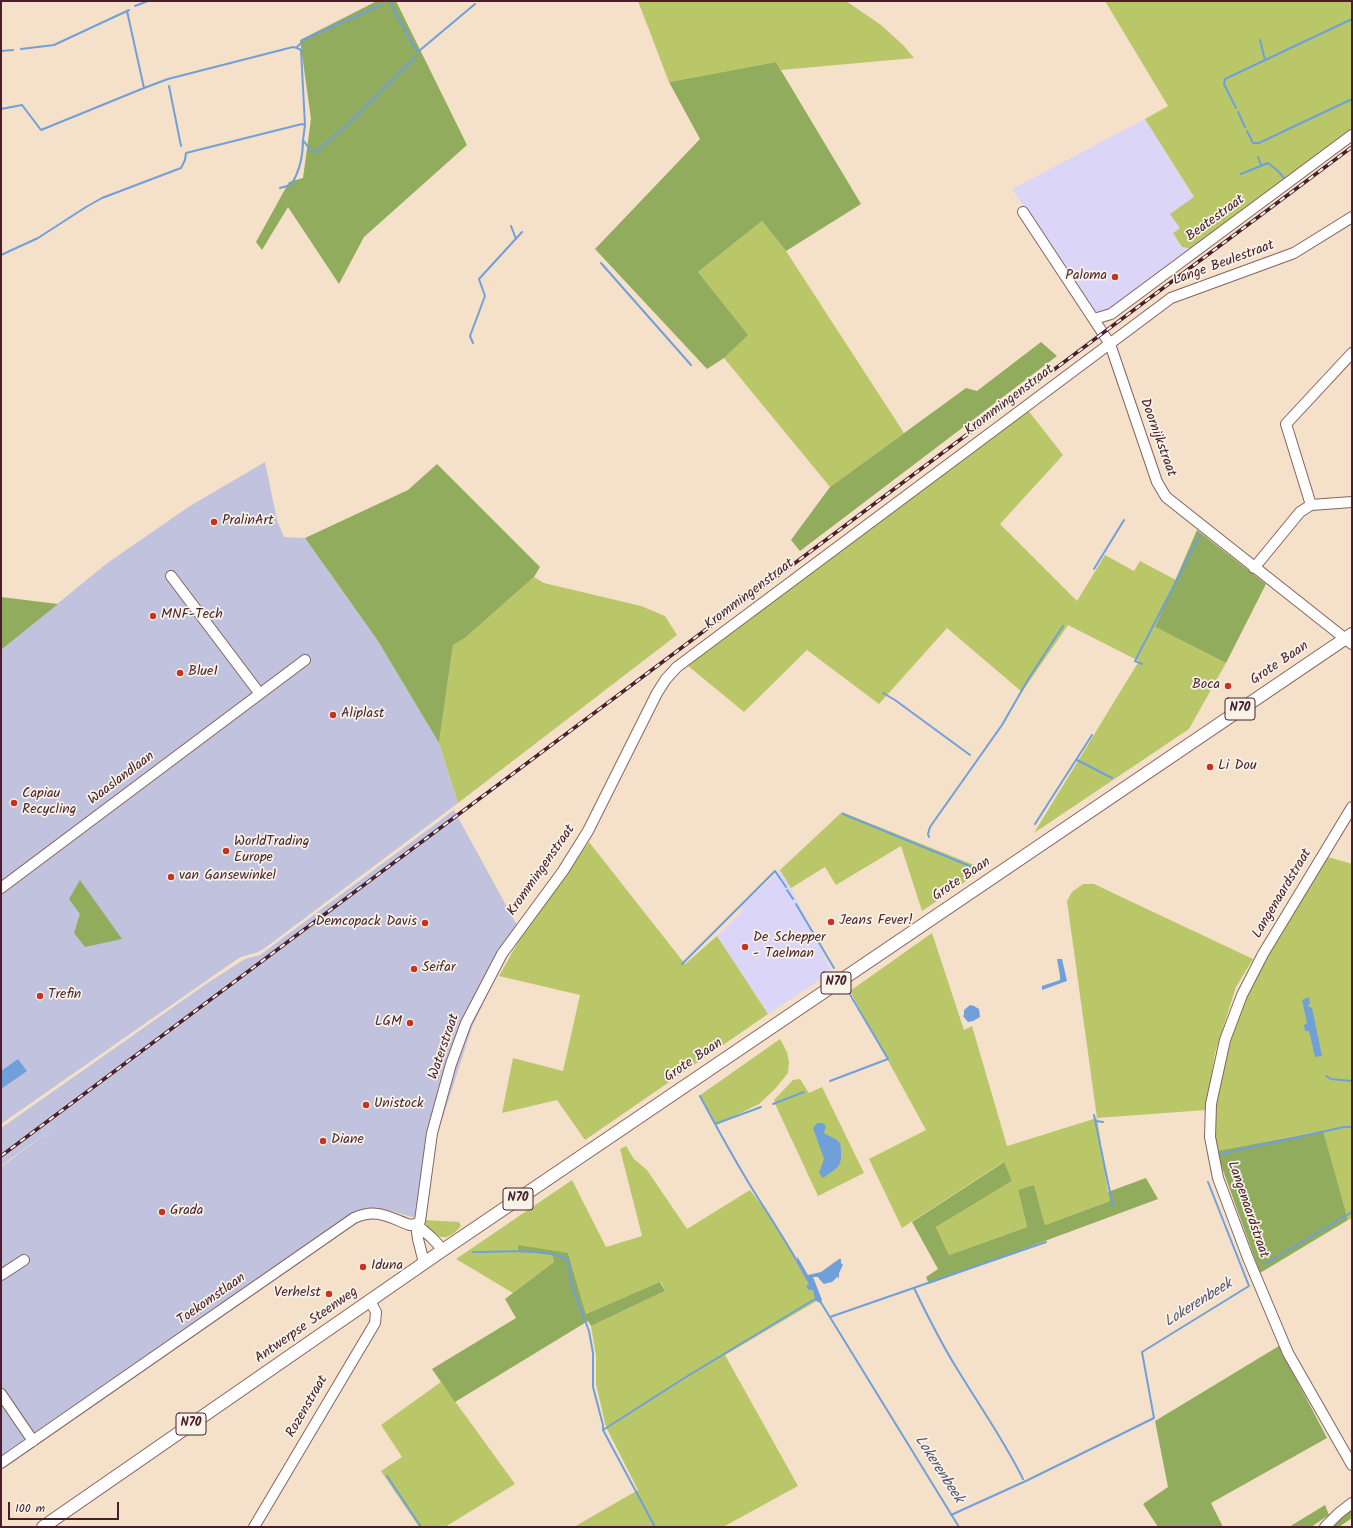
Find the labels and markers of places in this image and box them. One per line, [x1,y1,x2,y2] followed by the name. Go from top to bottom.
[1065,269,1107,285] place label: Paloma
[1110,272,1120,282] marker: Paloma
[222,514,274,530] place label: PralinArt
[209,517,219,527] marker: PralinArt
[161,608,223,624] place label: MNF-Tech
[148,611,158,621] marker: MNF-Tech
[188,665,218,681] place label: Blue1
[175,668,185,678] marker: Blue1
[1192,678,1220,694] place label: Boca
[1223,681,1233,691] marker: Boca
[341,707,384,723] place label: Aliplast
[328,710,338,720] marker: Aliplast
[1218,759,1257,775] place label: Li Dou
[1205,762,1215,772] marker: Li Dou
[22,787,76,820] place label: Capiau Recycling
[9,798,19,808] marker: Capiau Recycling
[234,835,309,868] place label: WorldTrading Europe
[221,846,231,856] marker: WorldTrading Europe
[179,869,276,885] place label: van Gansewinkel
[166,872,176,882] marker: van Gansewinkel
[839,914,913,930] place label: Jeans Fever!
[315,915,417,931] place label: Demcopack Davis
[826,917,836,927] marker: Jeans Fever!
[420,918,430,928] marker: Demcopack Davis
[753,931,826,964] place label: De Schepper - Taelman
[740,942,750,952] marker: De Schepper - Taelman
[422,961,456,977] place label: Seifar
[409,964,419,974] marker: Seifar
[48,988,81,1004] place label: Trefin
[35,991,45,1001] marker: Trefin
[375,1015,402,1031] place label: LGM
[405,1018,415,1028] marker: LGM
[374,1097,424,1113] place label: Unistock
[361,1100,371,1110] marker: Unistock
[331,1133,364,1149] place label: Diane
[318,1136,328,1146] marker: Diane
[170,1204,203,1220] place label: Grada
[157,1207,167,1217] marker: Grada
[371,1259,403,1275] place label: Iduna
[358,1262,368,1272] marker: Iduna
[274,1286,321,1302] place label: Verhelst
[324,1289,334,1299] marker: Verhelst

